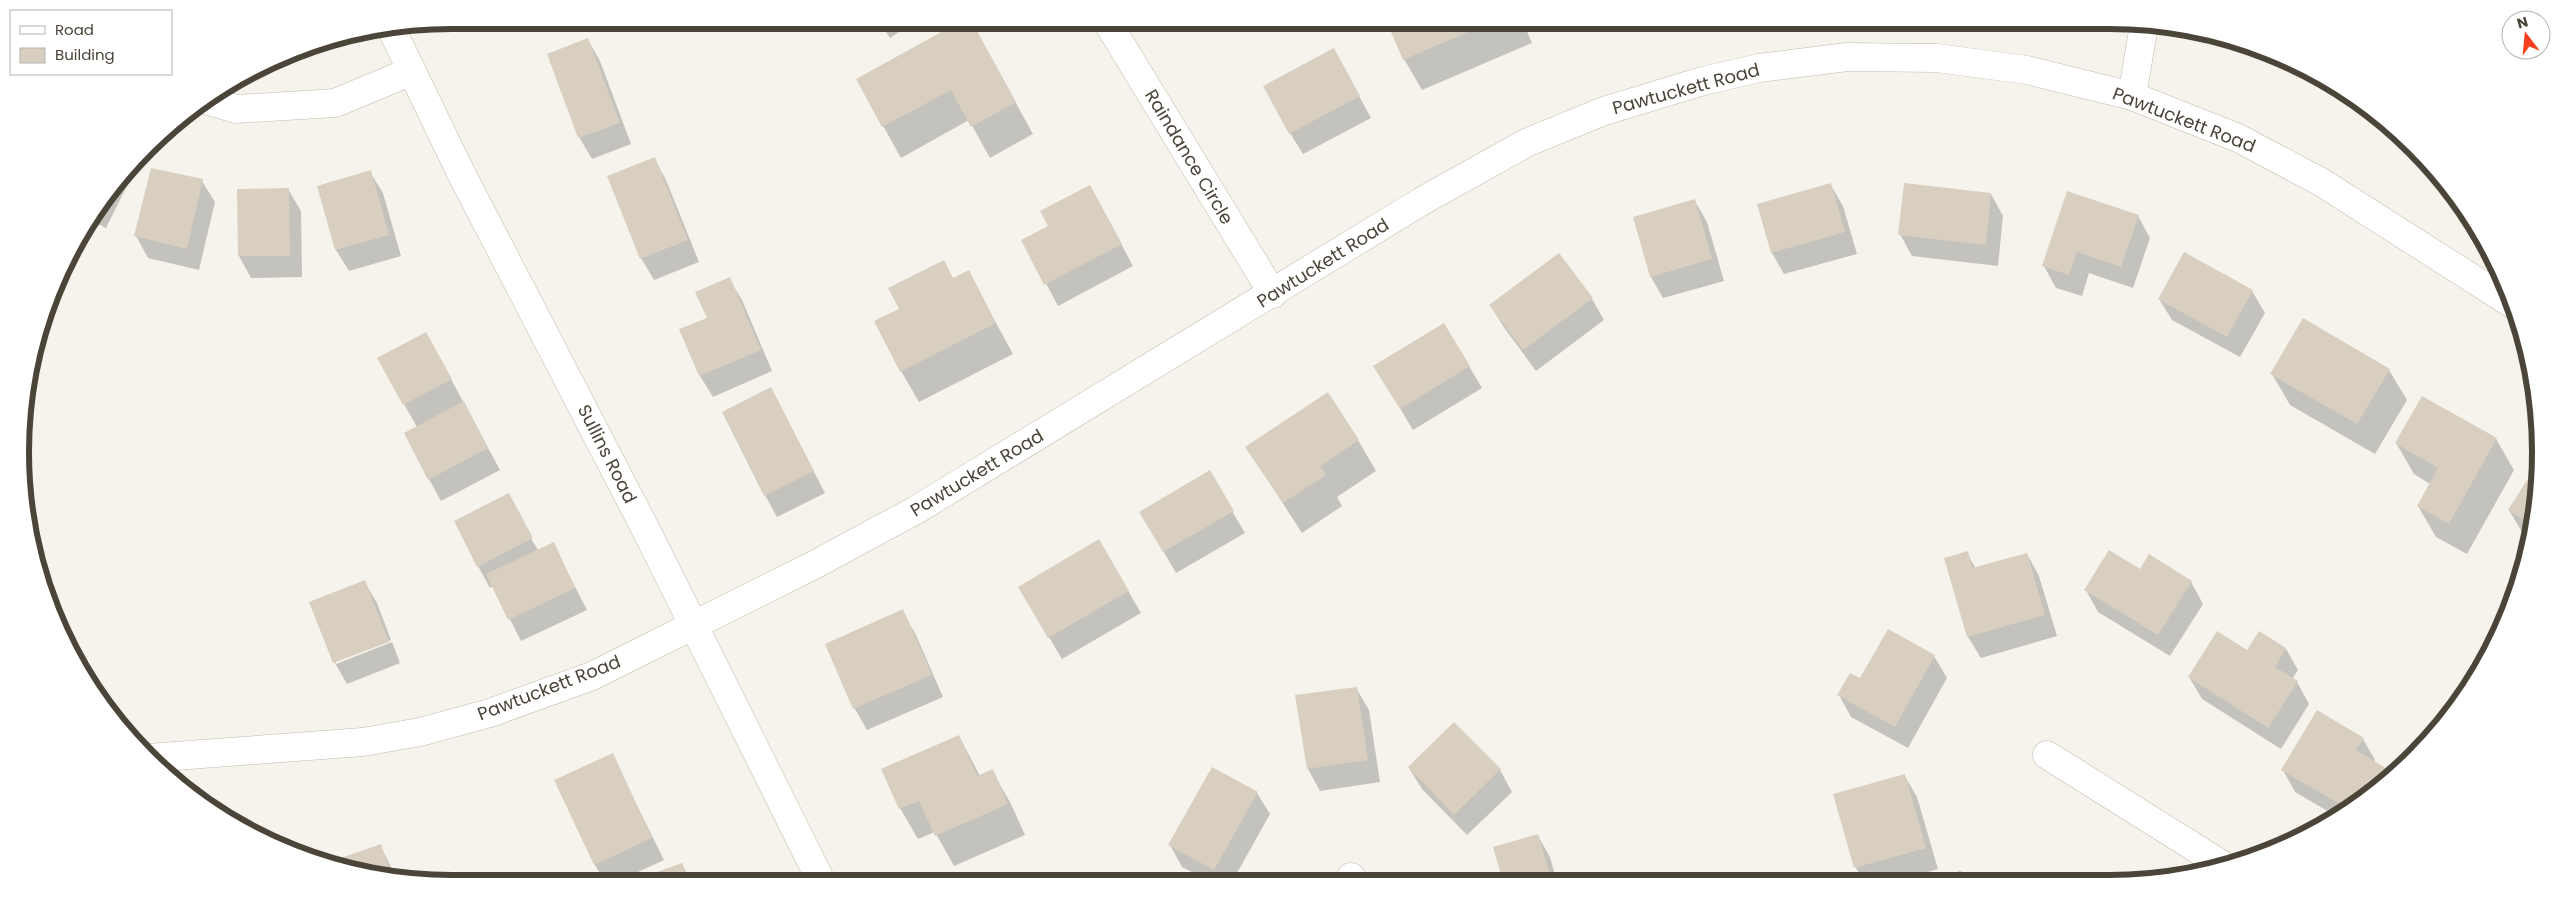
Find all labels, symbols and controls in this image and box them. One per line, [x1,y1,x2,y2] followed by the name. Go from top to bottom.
[10,10,172,75] legend
[2501,10,2551,60] north arrow
[2515,11,2530,34] text: N
[55,19,94,40] text: Road
[55,44,115,65] text: Building
[1609,57,1762,120] street label: Pawtuckett Road
[2109,81,2259,158] street label: Pawtuckett Road
[1139,85,1240,229] street label: Raindance Circle
[1252,212,1394,313] street label: Pawtuckett Road
[572,400,643,508] street label: Sullins Road
[905,423,1048,522] street label: Pawtuckett Road
[474,649,624,726] street label: Pawtuckett Road

